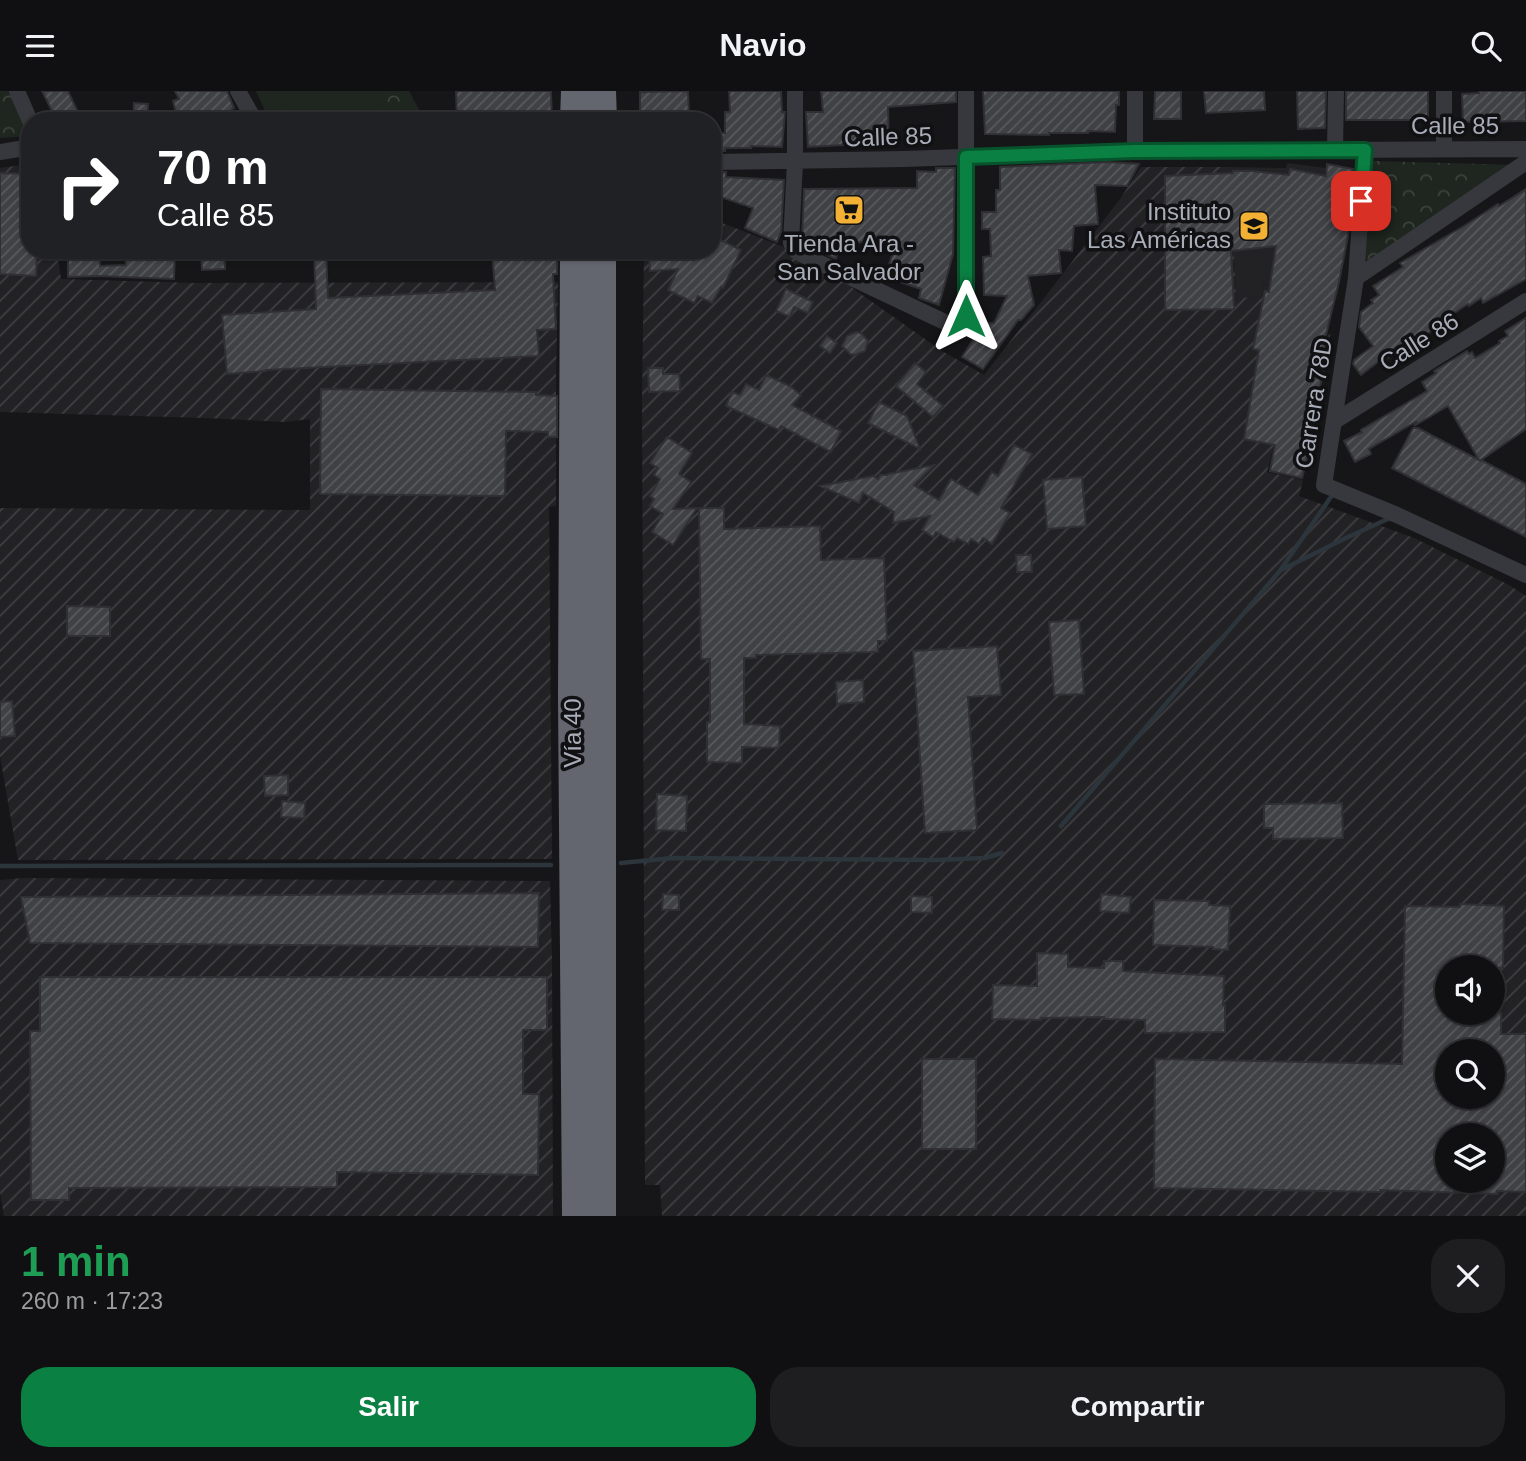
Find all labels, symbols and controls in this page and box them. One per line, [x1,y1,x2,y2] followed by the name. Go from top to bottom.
[21,27,59,65] icon: menu
[719,27,807,63] text: Navio
[1467,27,1505,65] icon: search
[1411,112,1499,139] street label: Calle 85
[844,121,932,152] street label: Calle 85
[42,140,133,231] icon: right
[157,140,269,194] text: 70 m
[1331,171,1391,231] pin
[1342,182,1380,220] icon: arrive
[832,193,866,227] supermarket icon: Tienda Ara - San Salvador
[157,197,274,233] text: Calle 85
[1087,198,1231,253] place label: Instituto Las Américas
[1237,209,1271,243] school or university icon: Instituto Las Américas
[777,230,921,285] place label: Tienda Ara - San Salvador
[929,279,1003,353] position arrow
[1374,307,1463,376] street label: Calle 86
[1290,336,1337,470] street label: Carrera 78D
[559,698,586,768] street label: Vía 40
[1435,955,1505,1193] map controls
[1435,955,1505,1025] button: sound
[1435,1039,1505,1109] button: search
[1435,1123,1505,1193] button: layers
[21,1238,131,1285] text: 1 min
[1431,1239,1505,1313] button: close
[21,1288,163,1314] text: 260 m · 17:23
[21,1367,756,1447] button: Salir
[770,1367,1505,1447] button: Compartir

